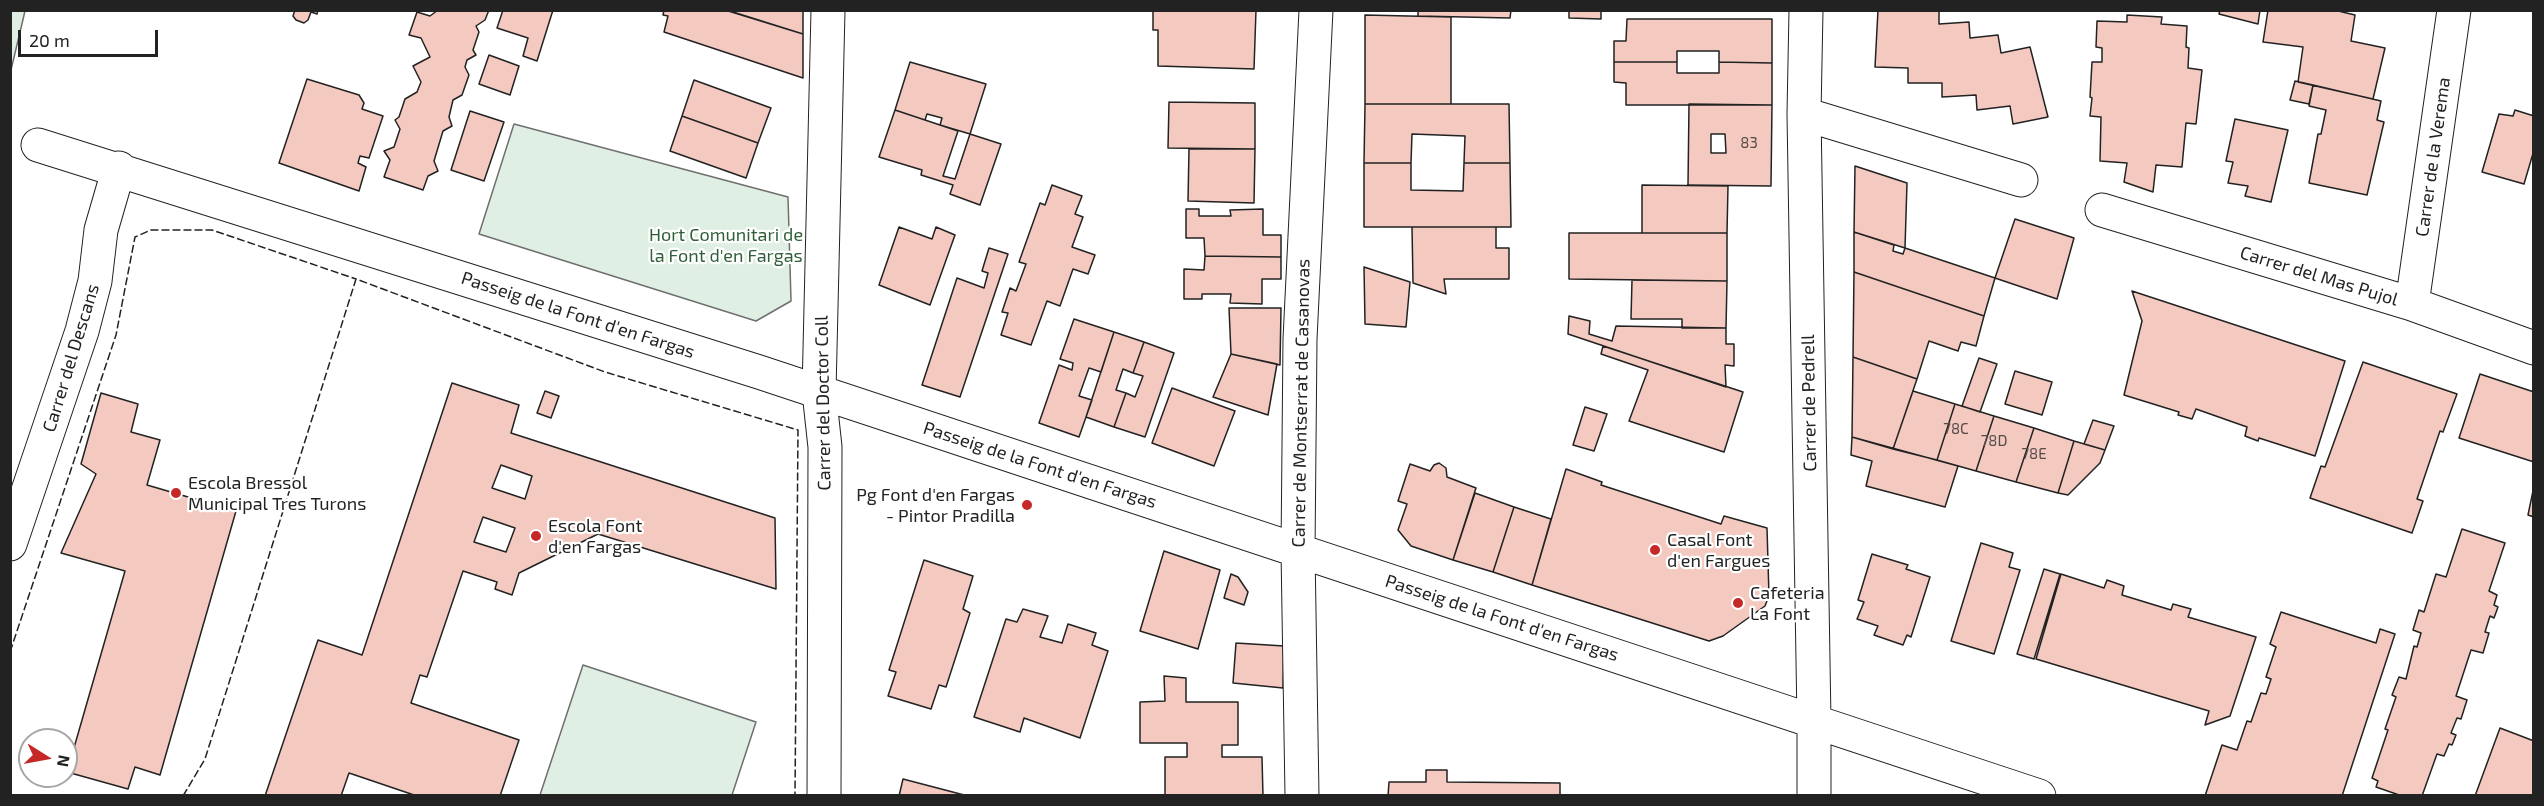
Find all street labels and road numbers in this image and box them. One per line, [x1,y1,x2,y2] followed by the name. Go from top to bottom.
[2411,76,2455,238] street label: Carrer de la Verema
[2237,242,2401,310] street label: Carrer del Mas Pujol
[1288,258,1314,548] street label: Carrer de Montserrat de Casanovas
[458,267,698,363] street label: Passeig de la Font d'en Fargas
[38,281,104,435] street label: Carrer del Descans
[811,315,835,491] street label: Carrer del Doctor Coll
[1797,334,1821,472] street label: Carrer de Pedrell
[920,417,1160,513] street label: Passeig de la Font d'en Fargas
[1382,570,1622,666] street label: Passeig de la Font d'en Fargas

